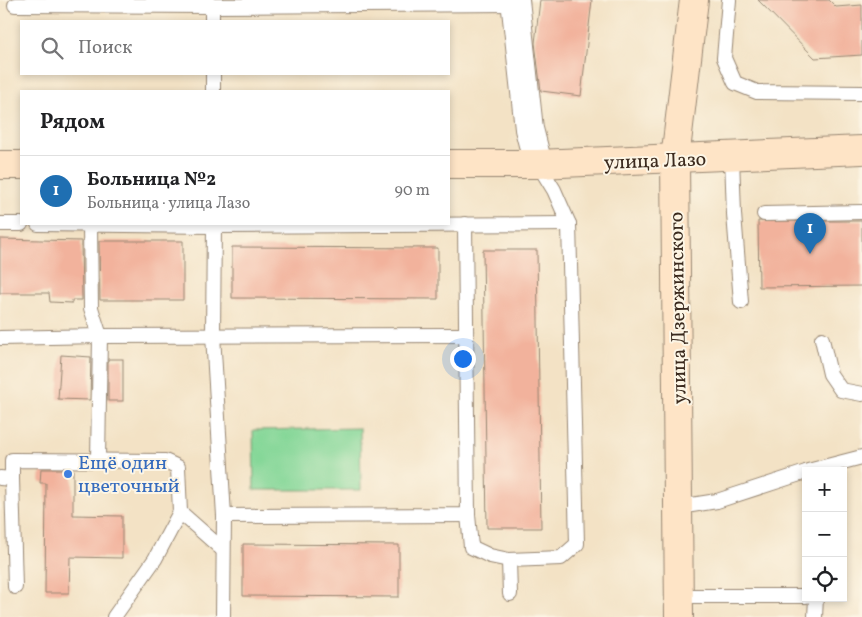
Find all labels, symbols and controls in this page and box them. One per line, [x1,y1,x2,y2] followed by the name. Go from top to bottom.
[20,20,450,75] search box
[38,34,66,62] icon: search
[78,35,132,61] text: Поиск
[40,108,105,137] text: Рядом
[603,146,707,178] street label: улица Лазо
[87,167,216,193] text: Больница №2
[53,180,59,202] text: 1
[394,180,430,202] text: 90 m
[87,193,250,215] text: Больница · улица Лазо
[663,211,695,405] street label: улица Дзержинского
[794,213,826,254] pin: 1
[450,346,476,372] your location
[78,450,180,501] place label: Ещё один цветочный
[802,467,847,602] map controls
[802,467,847,512] button: +
[62,468,74,480] marker: Ещё один цветочный
[802,512,847,557] button: −
[802,557,847,602] button: locate

